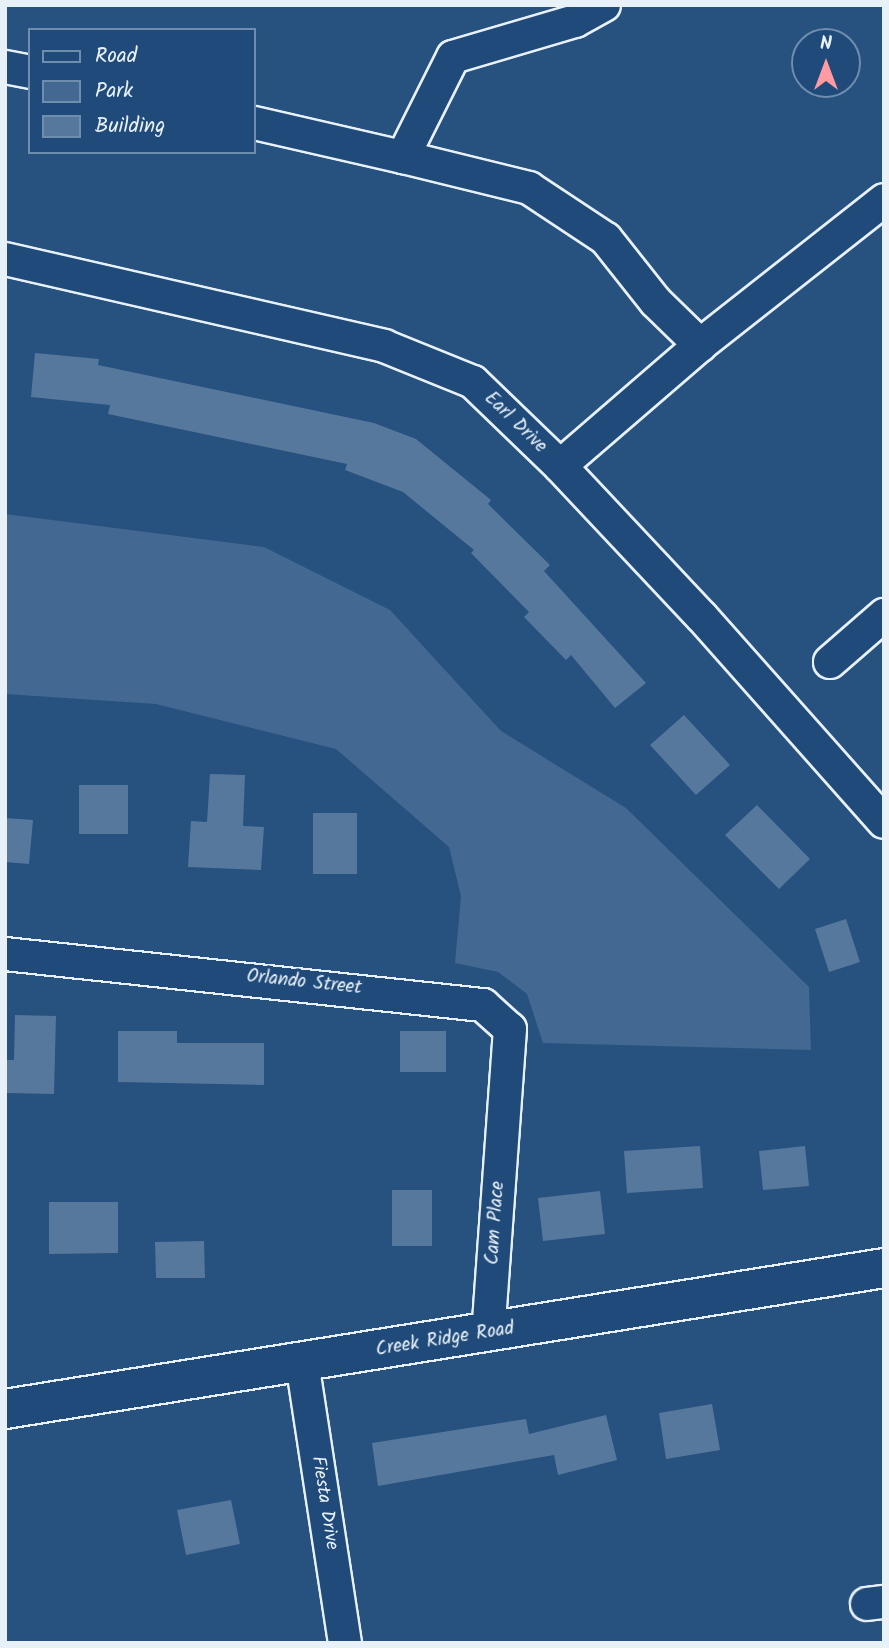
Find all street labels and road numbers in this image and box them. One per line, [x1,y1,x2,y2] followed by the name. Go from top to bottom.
[479,388,551,458] street label: Earl Drive
[245,966,363,1000] street label: Orlando Street
[482,1180,510,1266] street label: Cam Place
[374,1318,516,1362] street label: Creek Ridge Road
[305,1454,343,1552] street label: Fiesta Drive

